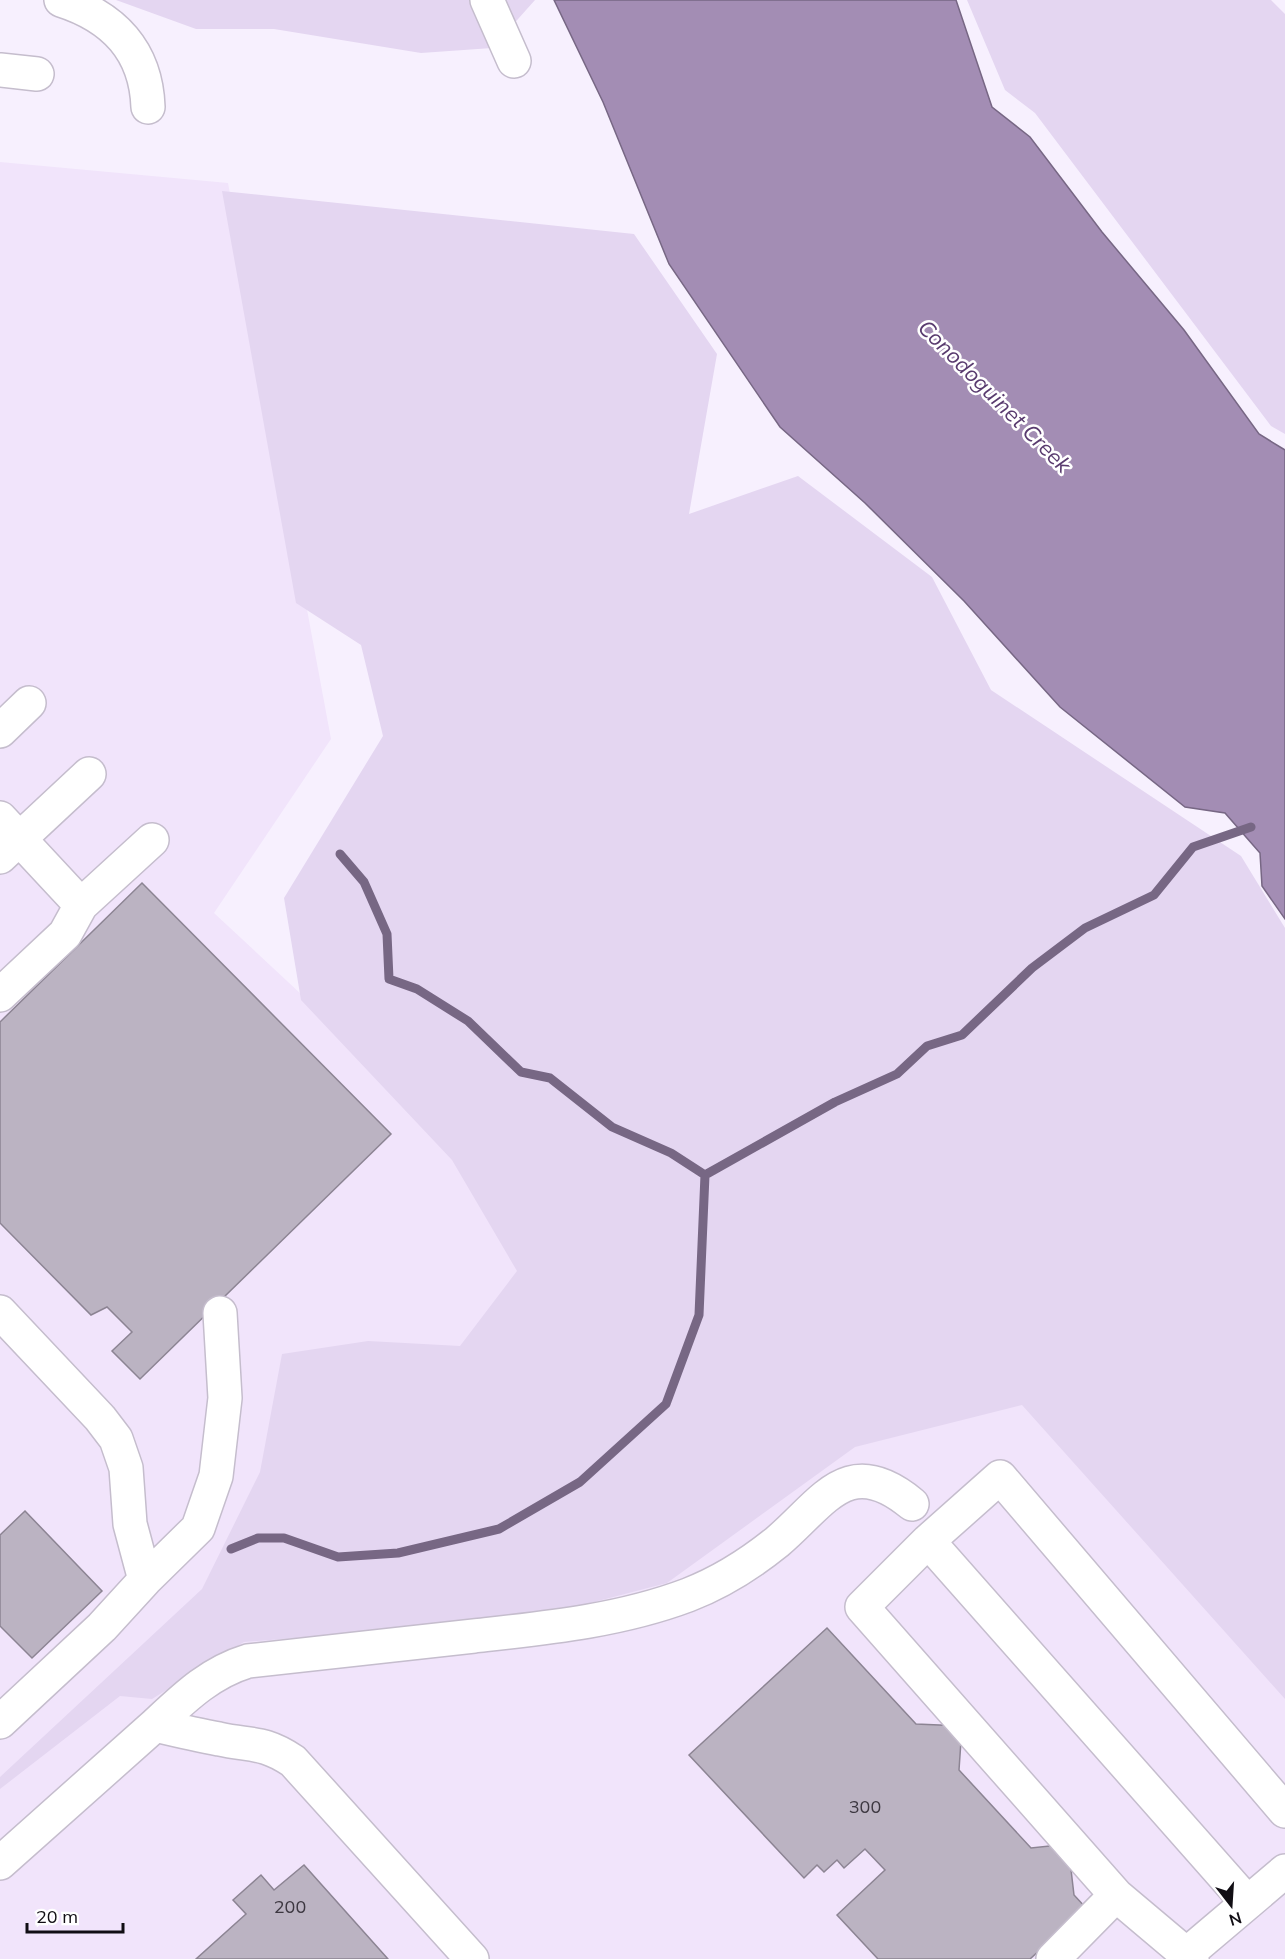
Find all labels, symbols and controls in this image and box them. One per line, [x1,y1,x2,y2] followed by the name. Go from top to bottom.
[912,313,1078,479] water label: Conodoguinet Creek
[849,1795,881,1818] house number: 300
[1201,1875,1261,1935] north arrow
[274,1895,306,1918] house number: 200
[27,1896,123,1934] scale bar
[36,1905,78,1928] text: 20 m
[1227,1908,1244,1931] text: N

